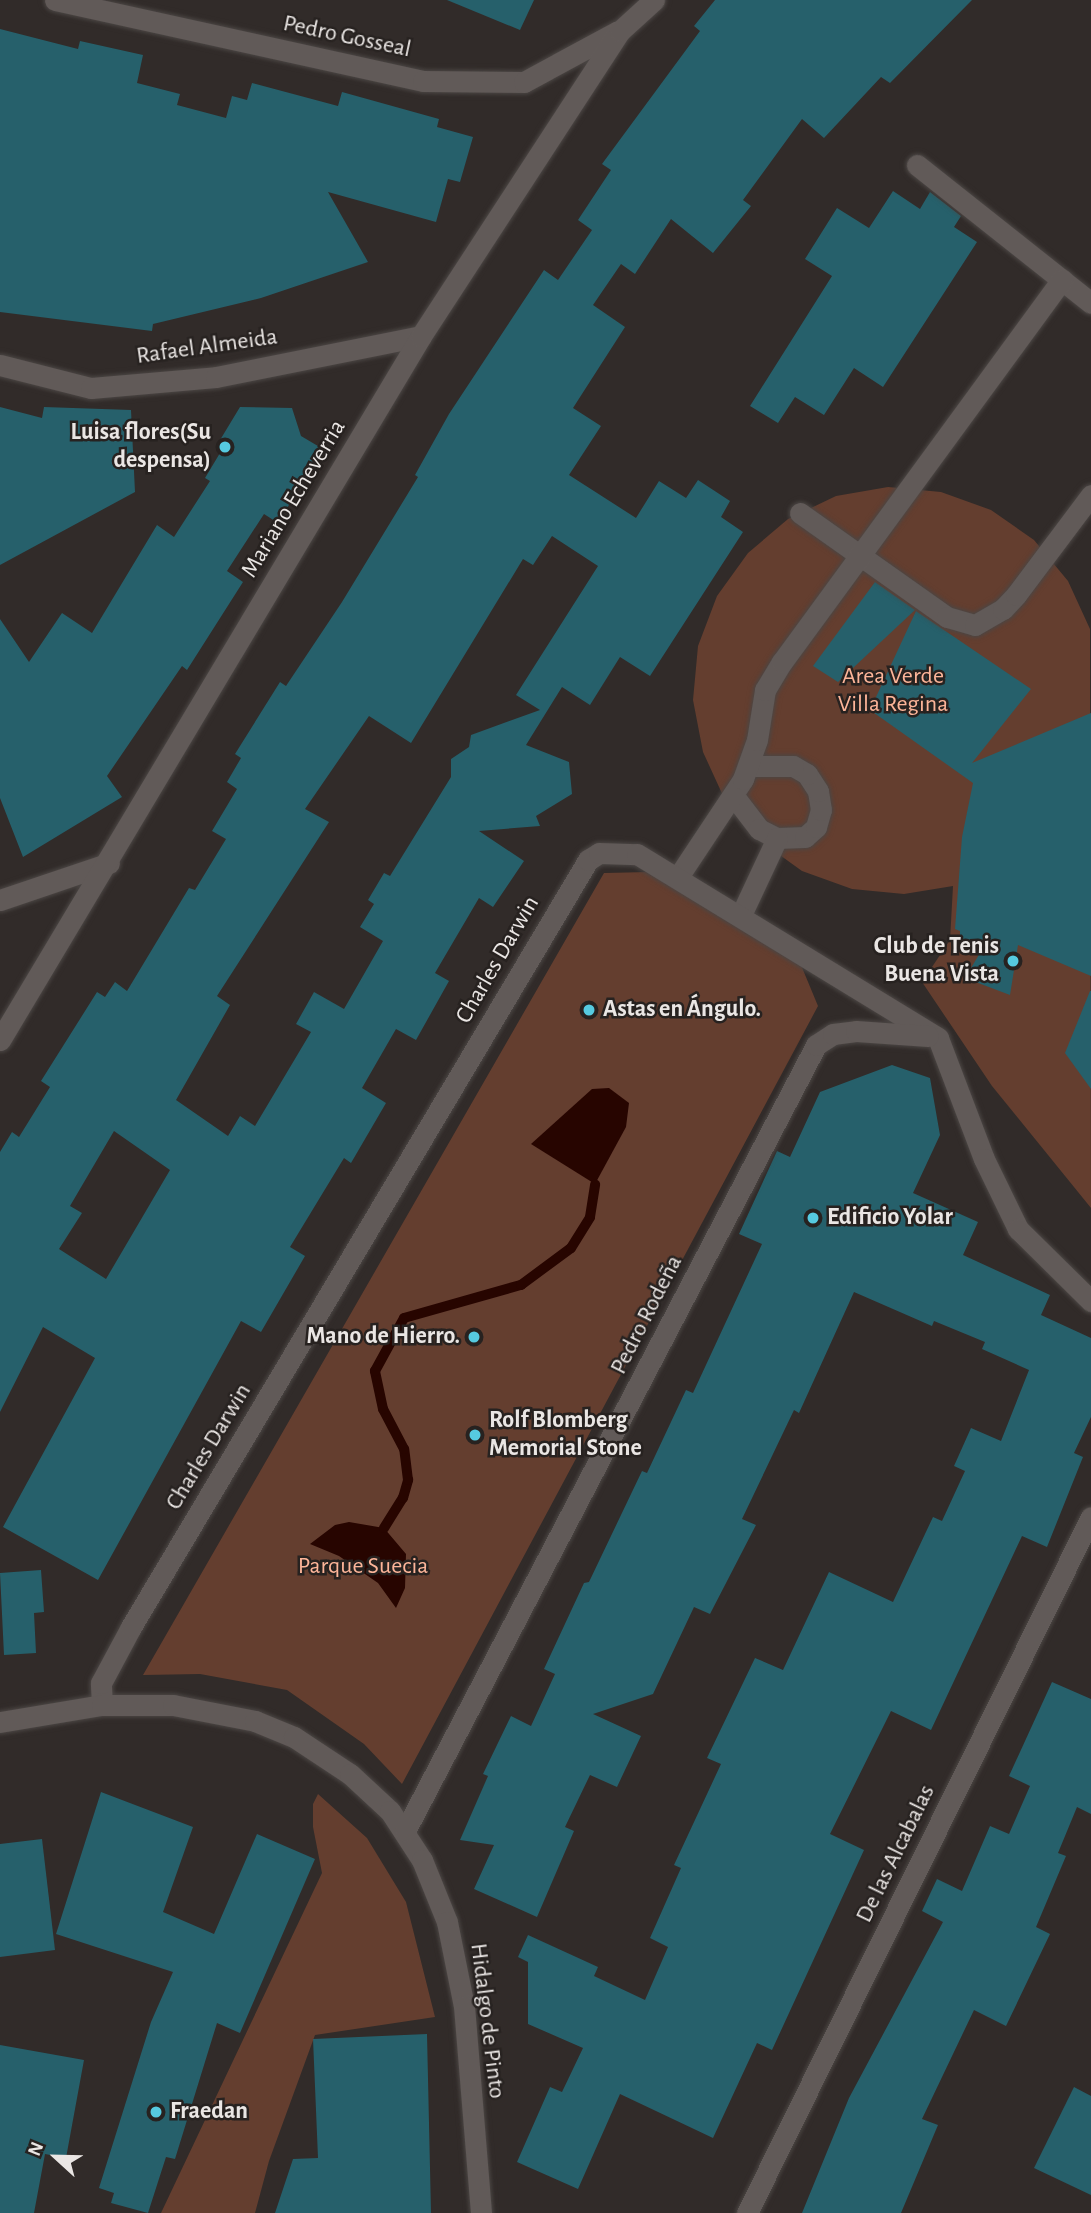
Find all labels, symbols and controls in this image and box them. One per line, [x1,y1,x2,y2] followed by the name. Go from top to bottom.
[280,9,414,65] street label: Pedro Gosseal
[135,323,279,371] street label: Rafael Almeida
[236,415,352,583] street label: Mariano Echeverria
[71,419,211,475] place label: Luisa flores(Su despensa)
[217,439,233,455] marker: Luisa flores(Su despensa)
[838,663,948,719] park label: Area Verde Villa Regina
[450,891,546,1029] street label: Charles Darwin
[874,933,999,989] place label: Club de Tenis Buena Vista
[1005,953,1021,969] marker: Club de Tenis Buena Vista
[603,996,761,1024] place label: Astas en Ángulo.
[581,1002,597,1018] marker: Astas en Ángulo.
[827,1204,953,1232] place label: Edificio Yolar
[805,1210,821,1226] marker: Edificio Yolar
[605,1251,689,1379] street label: Pedro Rodeña
[306,1323,460,1351] place label: Mano de Hierro.
[466,1329,482,1345] marker: Mano de Hierro.
[160,1379,258,1515] street label: Charles Darwin
[489,1407,642,1463] place label: Rolf Blomberg Memorial Stone
[467,1427,483,1443] marker: Rolf Blomberg Memorial Stone
[298,1553,428,1581] park label: Parque Suecia
[850,1780,942,1928] street label: De las Alcabalas
[463,1942,511,2100] street label: Hidalgo de Pinto
[170,2098,248,2126] place label: Fraedan
[148,2104,164,2120] marker: Fraedan
[21,2122,91,2192] north arrow
[25,2139,47,2159] text: N

